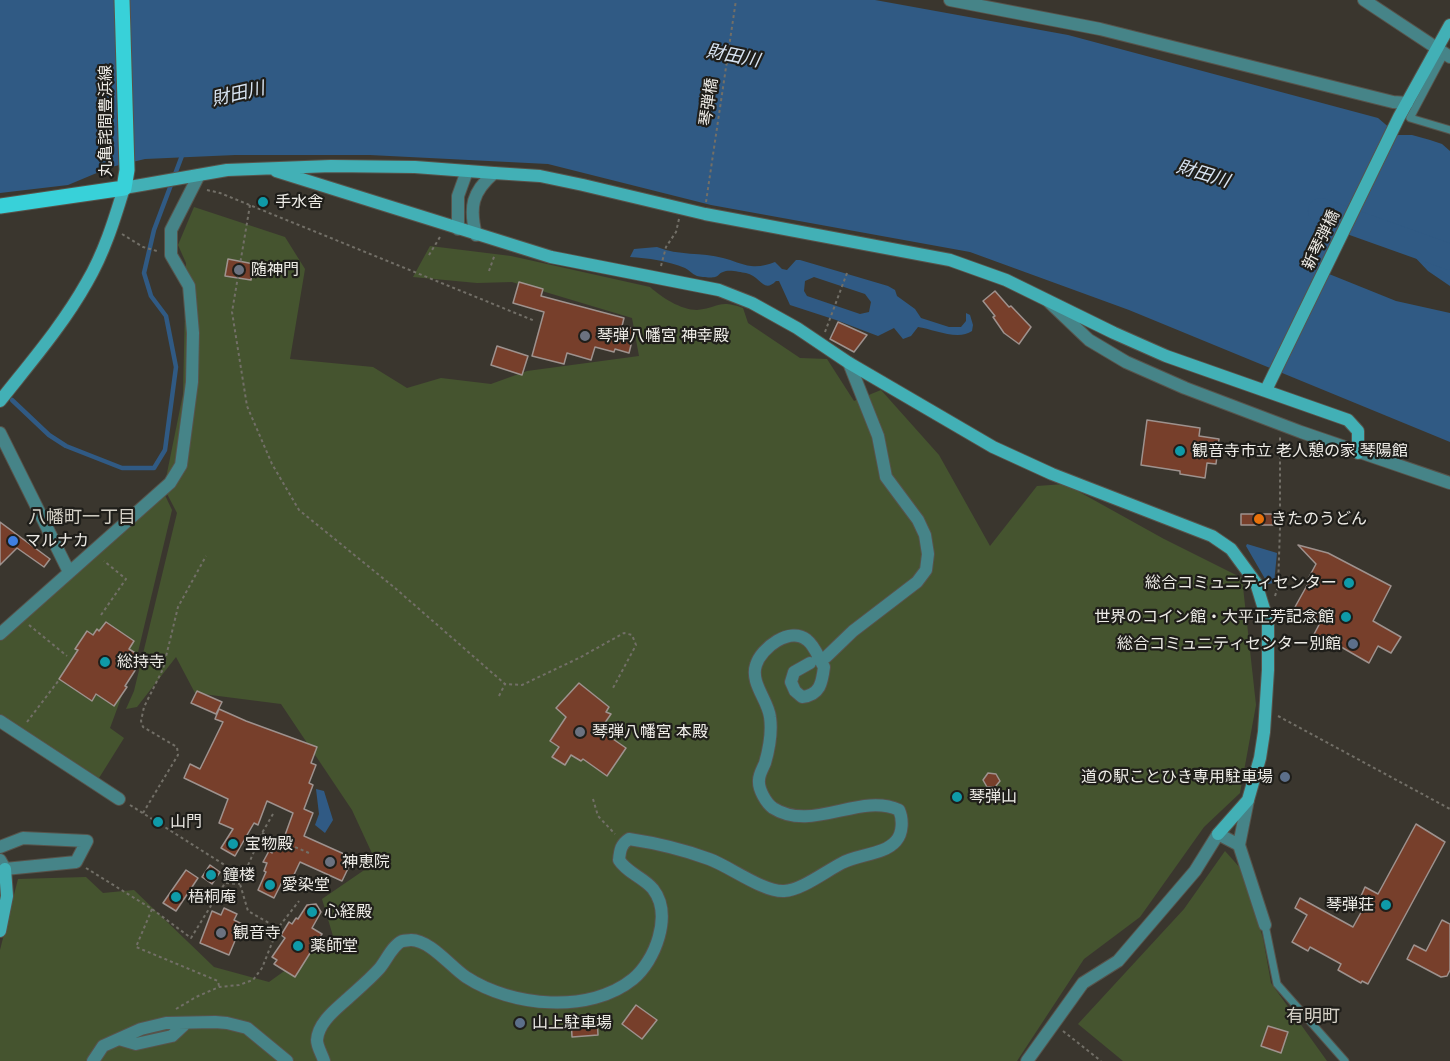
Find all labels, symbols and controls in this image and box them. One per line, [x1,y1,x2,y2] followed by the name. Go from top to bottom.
[704,40,762,72] water label: 財田川
[96,65,116,177] street label: 丸亀詫間豊浜線
[209,77,267,111] water label: 財田川
[696,77,722,127] street label: 琴弾橋
[1174,156,1232,192] water label: 財田川
[275,192,323,212] place label: 手水舎
[256,195,270,209] marker: 手水舎
[1298,207,1344,273] street label: 新琴弾橋
[251,260,299,280] place label: 随神門
[232,263,246,277] marker: 随神門
[597,326,729,346] place label: 琴弾八幡宮 神幸殿
[578,329,592,343] marker: 琴弾八幡宮 神幸殿
[1192,441,1408,461] place label: 観音寺市立 老人憩の家 琴陽館
[1173,444,1187,458] marker: 観音寺市立 老人憩の家 琴陽館
[28,506,136,528] district label: 八幡町一丁目
[1271,509,1367,529] place label: きたのうどん
[1252,512,1266,526] marker: きたのうどん
[25,531,89,551] place label: マルナカ
[6,534,20,548] marker: マルナカ
[1145,573,1337,593] place label: 総合コミュニティセンター
[1342,576,1356,590] marker: 総合コミュニティセンター
[1094,607,1334,627] place label: 世界のコイン館・大平正芳記念館
[1339,610,1353,624] marker: 世界のコイン館・大平正芳記念館
[1117,634,1341,654] place label: 総合コミュニティセンター別館
[1346,637,1360,651] marker: 総合コミュニティセンター別館
[117,652,165,672] place label: 総持寺
[98,655,112,669] marker: 総持寺
[592,722,708,742] place label: 琴弾八幡宮 本殿
[573,725,587,739] marker: 琴弾八幡宮 本殿
[1081,767,1273,787] place label: 道の駅ことひき専用駐車場
[1278,770,1292,784] marker: 道の駅ことひき専用駐車場
[969,787,1017,807] place label: 琴弾山
[950,790,964,804] marker: 琴弾山
[170,812,202,832] place label: 山門
[151,815,165,829] marker: 山門
[245,834,293,854] place label: 宝物殿
[226,837,240,851] marker: 宝物殿
[342,852,390,872] place label: 神恵院
[323,855,337,869] marker: 神恵院
[223,865,255,885] place label: 鐘楼
[204,868,218,882] marker: 鐘楼
[282,875,330,895] place label: 愛染堂
[263,878,277,892] marker: 愛染堂
[188,887,236,907] place label: 梧桐庵
[169,890,183,904] marker: 梧桐庵
[1326,895,1374,915] place label: 琴弾荘
[1379,898,1393,912] marker: 琴弾荘
[324,902,372,922] place label: 心経殿
[305,905,319,919] marker: 心経殿
[233,923,281,943] place label: 観音寺
[214,926,228,940] marker: 観音寺
[310,936,358,956] place label: 薬師堂
[291,939,305,953] marker: 薬師堂
[1286,1005,1340,1027] district label: 有明町
[532,1013,612,1033] place label: 山上駐車場
[513,1016,527,1030] marker: 山上駐車場

